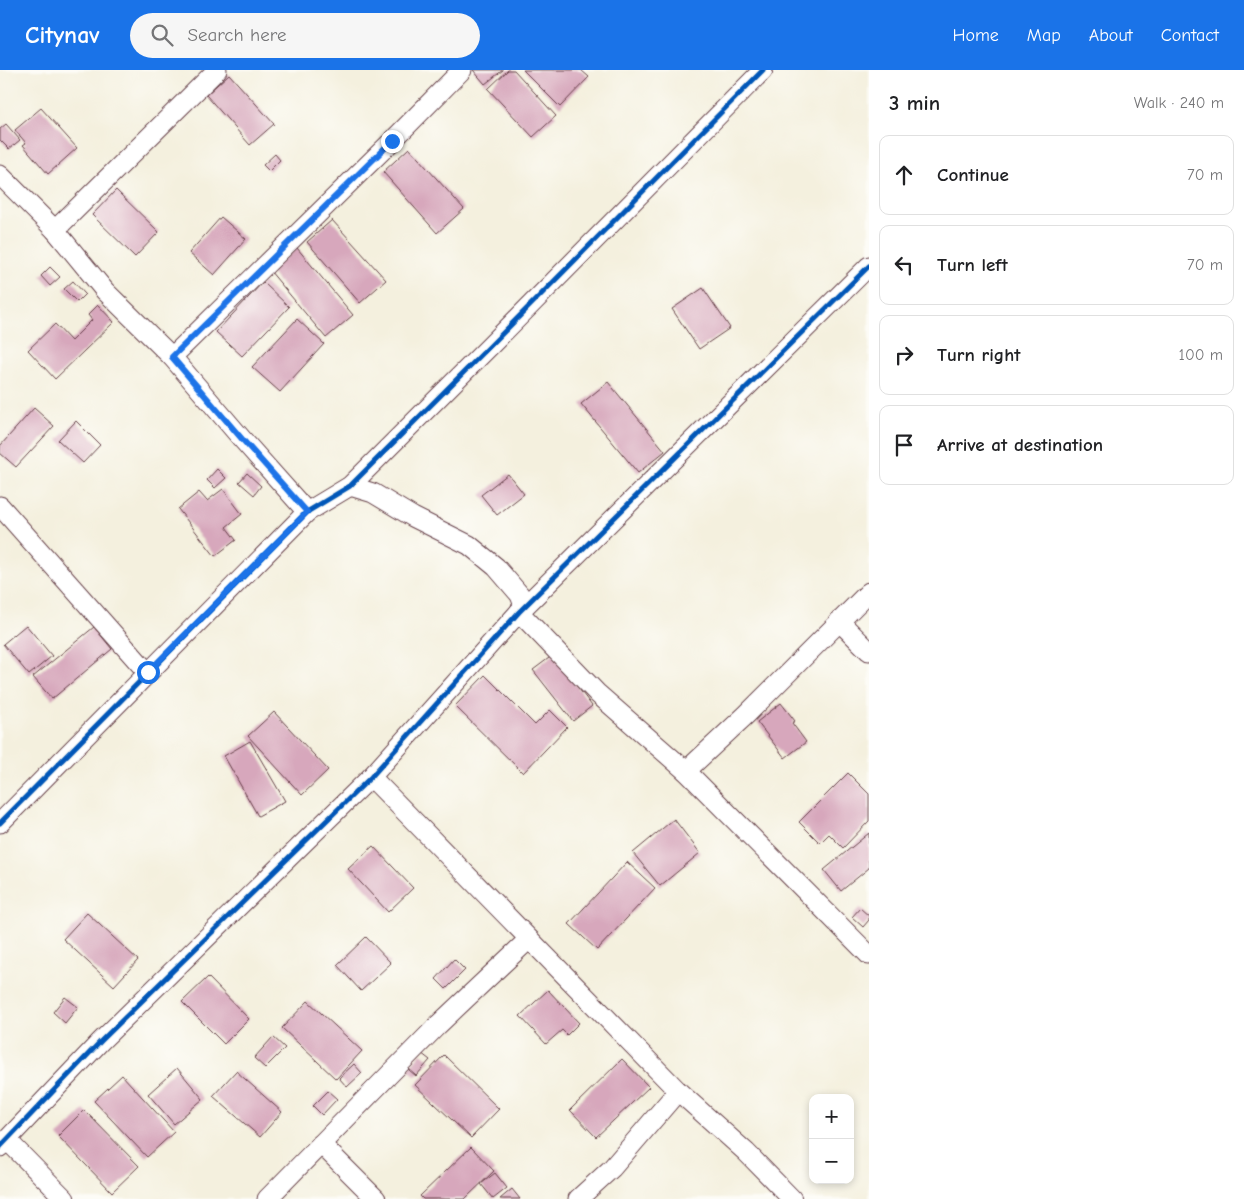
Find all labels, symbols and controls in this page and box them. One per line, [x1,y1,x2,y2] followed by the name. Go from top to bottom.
[130,13,480,58] search box
[25,21,100,49] text: Citynav
[148,21,176,49] icon: search
[188,24,286,46] text: Search here
[952,25,999,46] text: Home
[1027,25,1061,46] text: Map
[1089,25,1133,46] text: About
[1161,25,1219,46] text: Contact
[889,91,940,115] text: 3 min
[1134,94,1224,112] text: Walk · 240 m
[381,130,404,153] route end
[890,161,918,189] icon: ahead
[937,164,1009,186] text: Continue
[1187,166,1223,184] text: 70 m
[890,251,918,279] icon: left
[937,254,1008,276] text: Turn left
[1187,256,1223,274] text: 70 m
[890,341,918,369] icon: right
[937,344,1021,366] text: Turn right
[1179,346,1223,364] text: 100 m
[890,431,918,459] icon: arrive
[937,434,1103,456] text: Arrive at destination
[137,661,160,684] route start
[809,1094,854,1184] map controls
[809,1094,854,1139] button: +
[809,1139,854,1184] button: −

